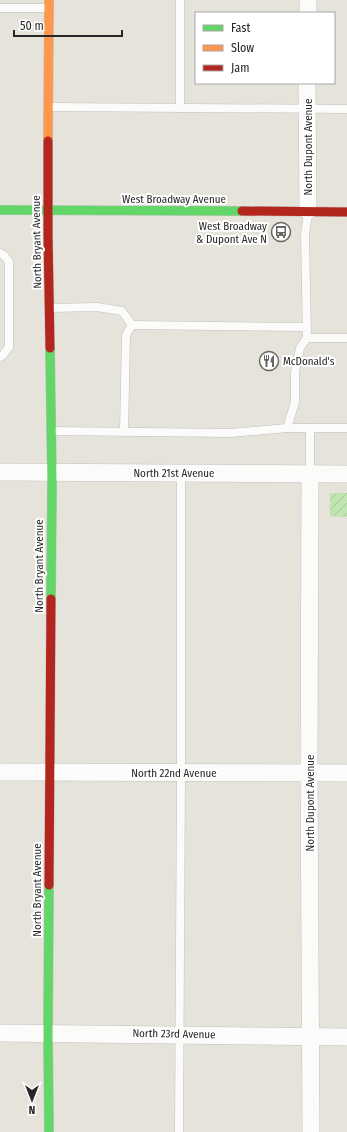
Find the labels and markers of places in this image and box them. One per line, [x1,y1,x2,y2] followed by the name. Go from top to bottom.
[196,220,267,246] place label: West Broadway & Dupont Ave N
[270,221,292,243] bus stop icon: West Broadway & Dupont Ave N
[258,350,280,372] restaurant icon: McDonald's
[283,355,335,368] place label: McDonald's

